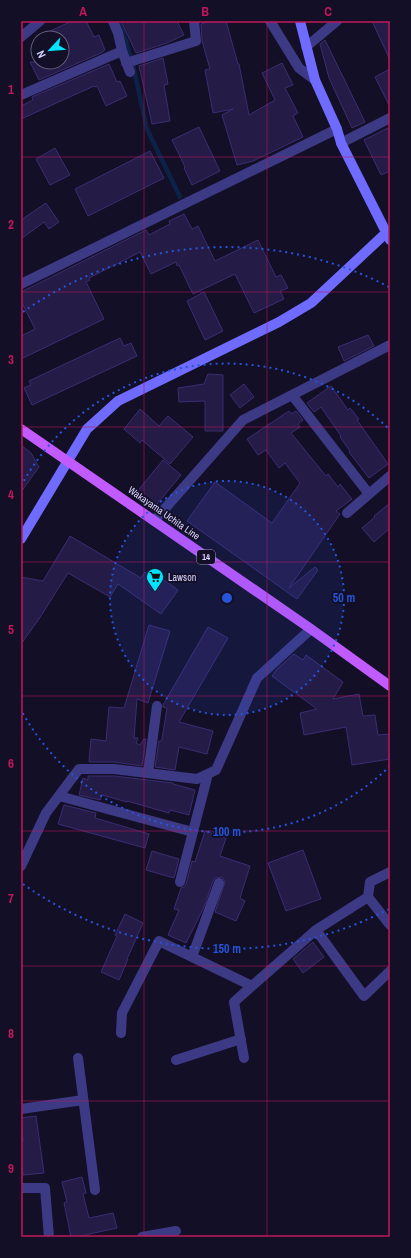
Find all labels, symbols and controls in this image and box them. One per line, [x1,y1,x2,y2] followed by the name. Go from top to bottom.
[79,3,87,20] text: A
[201,3,209,20] text: B
[324,3,332,20] text: C
[30,30,70,70] north arrow
[33,48,49,60] text: N
[8,81,14,98] text: 1
[8,216,14,233] text: 2
[8,351,14,368] text: 3
[125,483,203,543] street label: Wakayama Uchita Line
[8,486,14,503] text: 4
[197,550,215,564] road number: 14
[145,567,165,592] supermarket icon: Lawson
[168,571,196,584] place label: Lawson
[333,590,355,606] text: 50 m
[220,591,234,605] centre of rings
[8,621,14,638] text: 5
[8,755,14,772] text: 6
[213,824,241,840] text: 100 m
[8,890,14,907] text: 7
[213,941,241,957] text: 150 m
[8,1025,14,1042] text: 8
[8,1160,14,1177] text: 9

